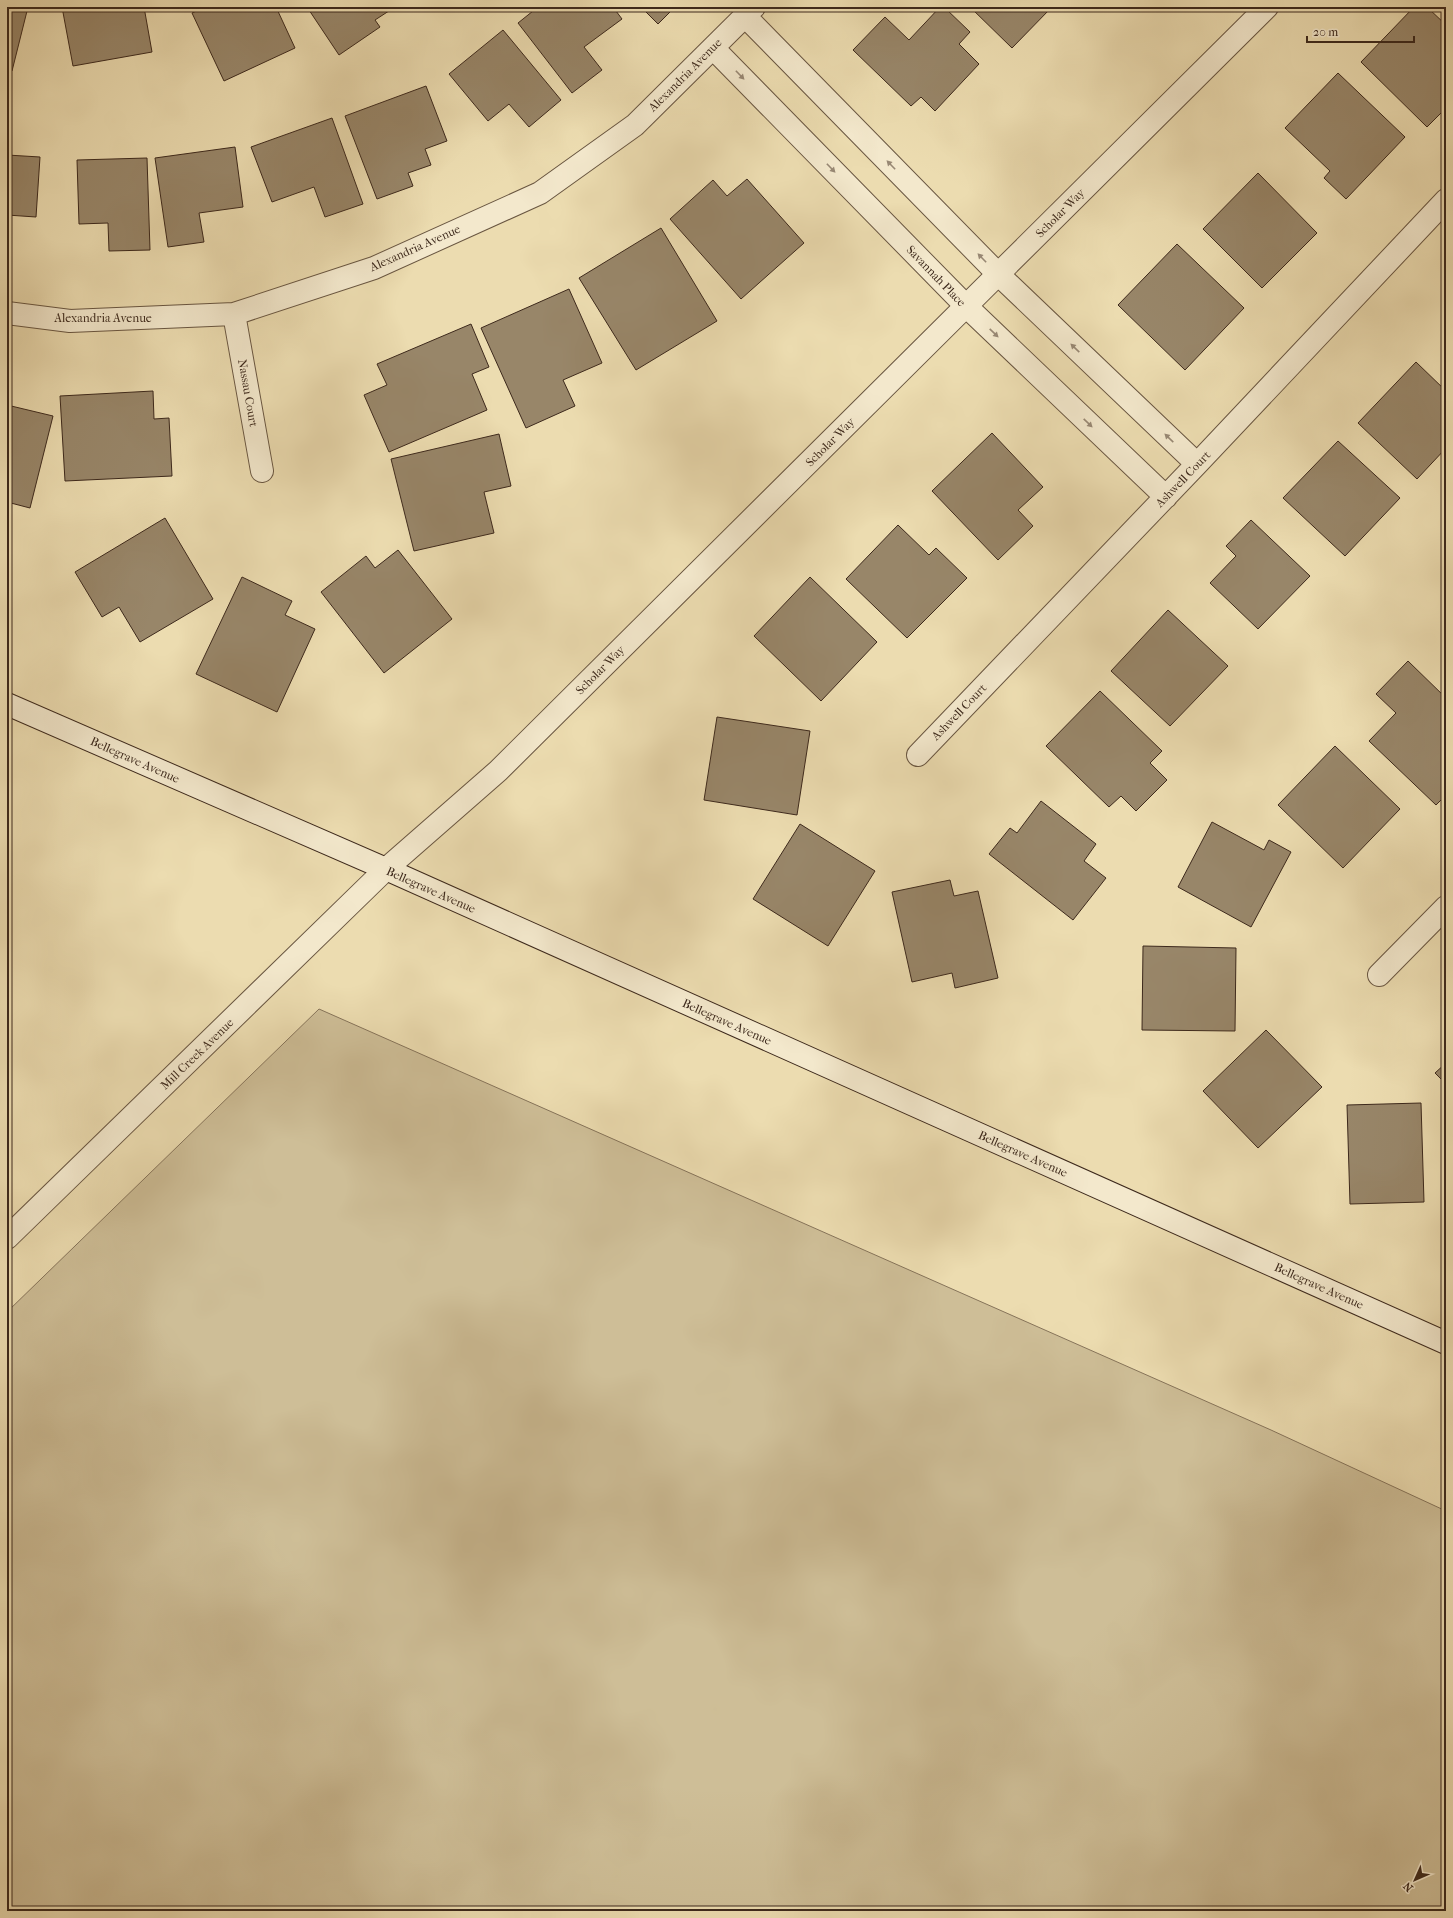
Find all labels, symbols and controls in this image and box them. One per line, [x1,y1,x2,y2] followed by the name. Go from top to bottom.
[1307,18,1414,44] scale bar
[1313,25,1338,39] text: 20 m
[645,35,725,115] street label: Alexandria Avenue
[736,70,745,81] one-way arrow
[886,160,896,170] one-way arrow
[826,163,836,173] one-way arrow
[1033,185,1088,240] street label: Scholar Way
[367,222,462,275] street label: Alexandria Avenue
[903,243,969,309] street label: Savannah Place
[977,253,986,263] one-way arrow
[53,311,152,325] street label: Alexandria Avenue
[989,328,999,338] one-way arrow
[1070,343,1080,353] one-way arrow
[235,358,261,429] street label: Nassau Court
[803,414,858,469] street label: Scholar Way
[1083,418,1093,428] one-way arrow
[1164,433,1174,442] one-way arrow
[1152,447,1214,511] street label: Ashwell Court
[573,642,628,697] street label: Scholar Way
[928,680,990,744] street label: Ashwell Court
[88,734,182,786] street label: Bellegrave Avenue
[384,864,478,916] street label: Bellegrave Avenue
[680,996,774,1048] street label: Bellegrave Avenue
[158,1016,236,1092] street label: Mill Creek Avenue
[976,1128,1070,1180] street label: Bellegrave Avenue
[1272,1260,1366,1312] street label: Bellegrave Avenue
[1395,1860,1435,1900] north arrow
[1400,1879,1416,1894] text: N

